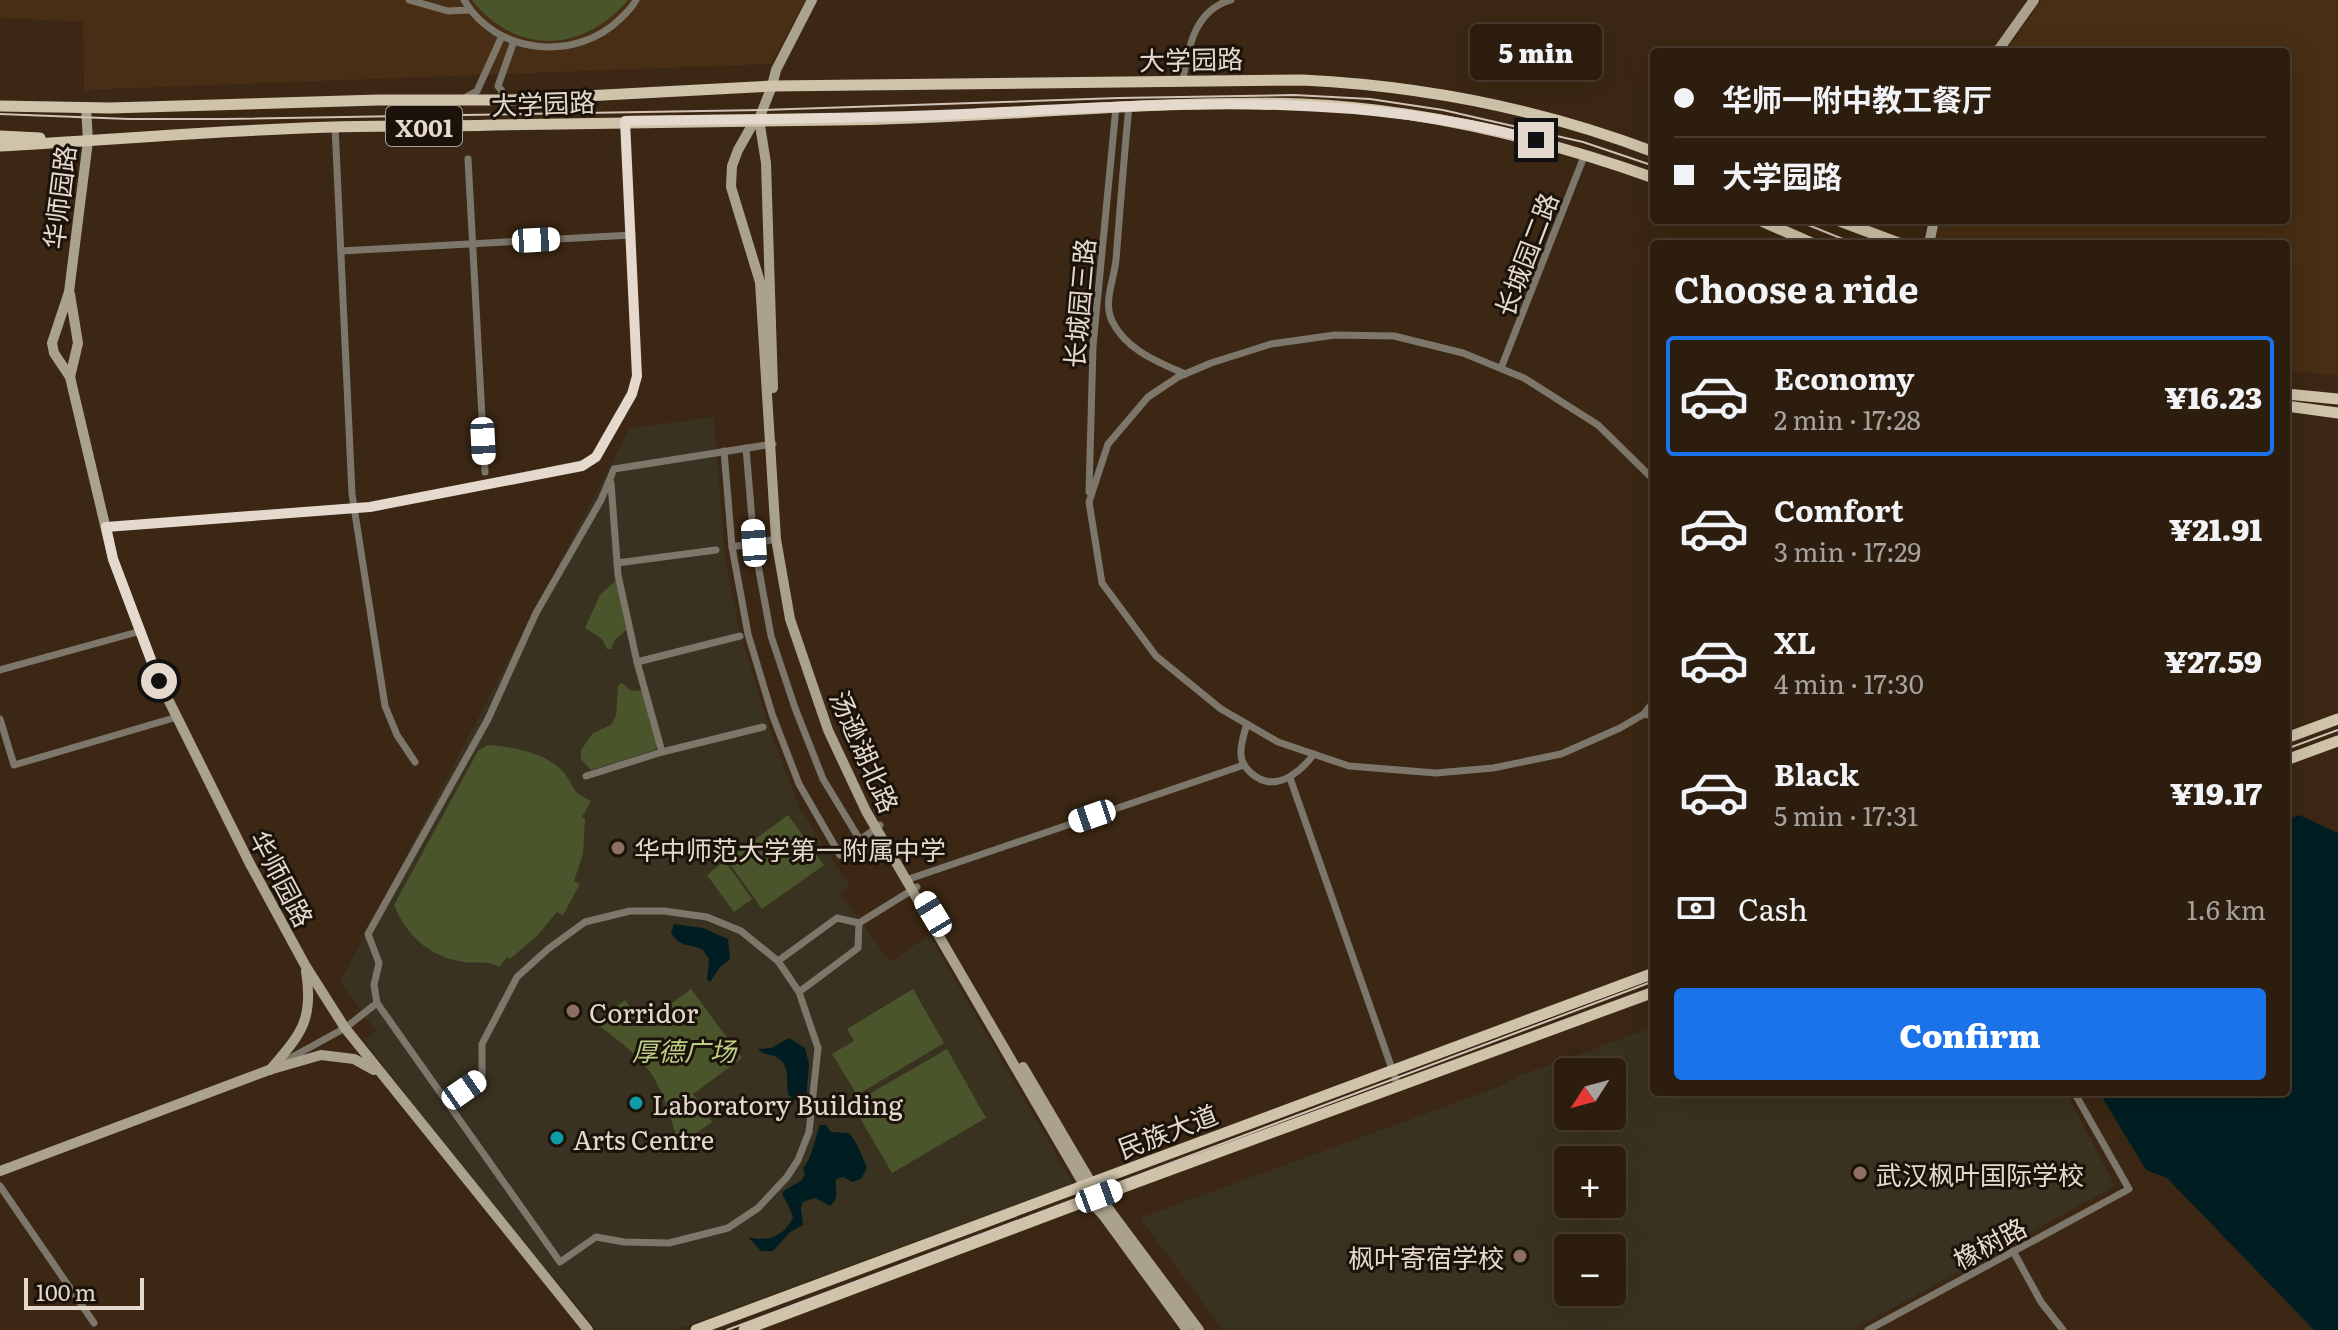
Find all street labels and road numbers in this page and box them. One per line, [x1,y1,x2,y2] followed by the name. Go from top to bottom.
[1139,38,1243,78] street label: 大学园路
[490,81,596,123] street label: 大学园路
[386,106,462,146] road number: X001
[32,143,84,251] street label: 华师园路
[1483,186,1567,322] street label: 长城园二路
[1053,237,1103,369] street label: 长城园三路
[822,684,910,818] street label: 汤逊湖北路
[241,823,325,933] street label: 华师园路
[1111,1093,1223,1167] street label: 民族大道
[1945,1206,2033,1278] street label: 橡树路

